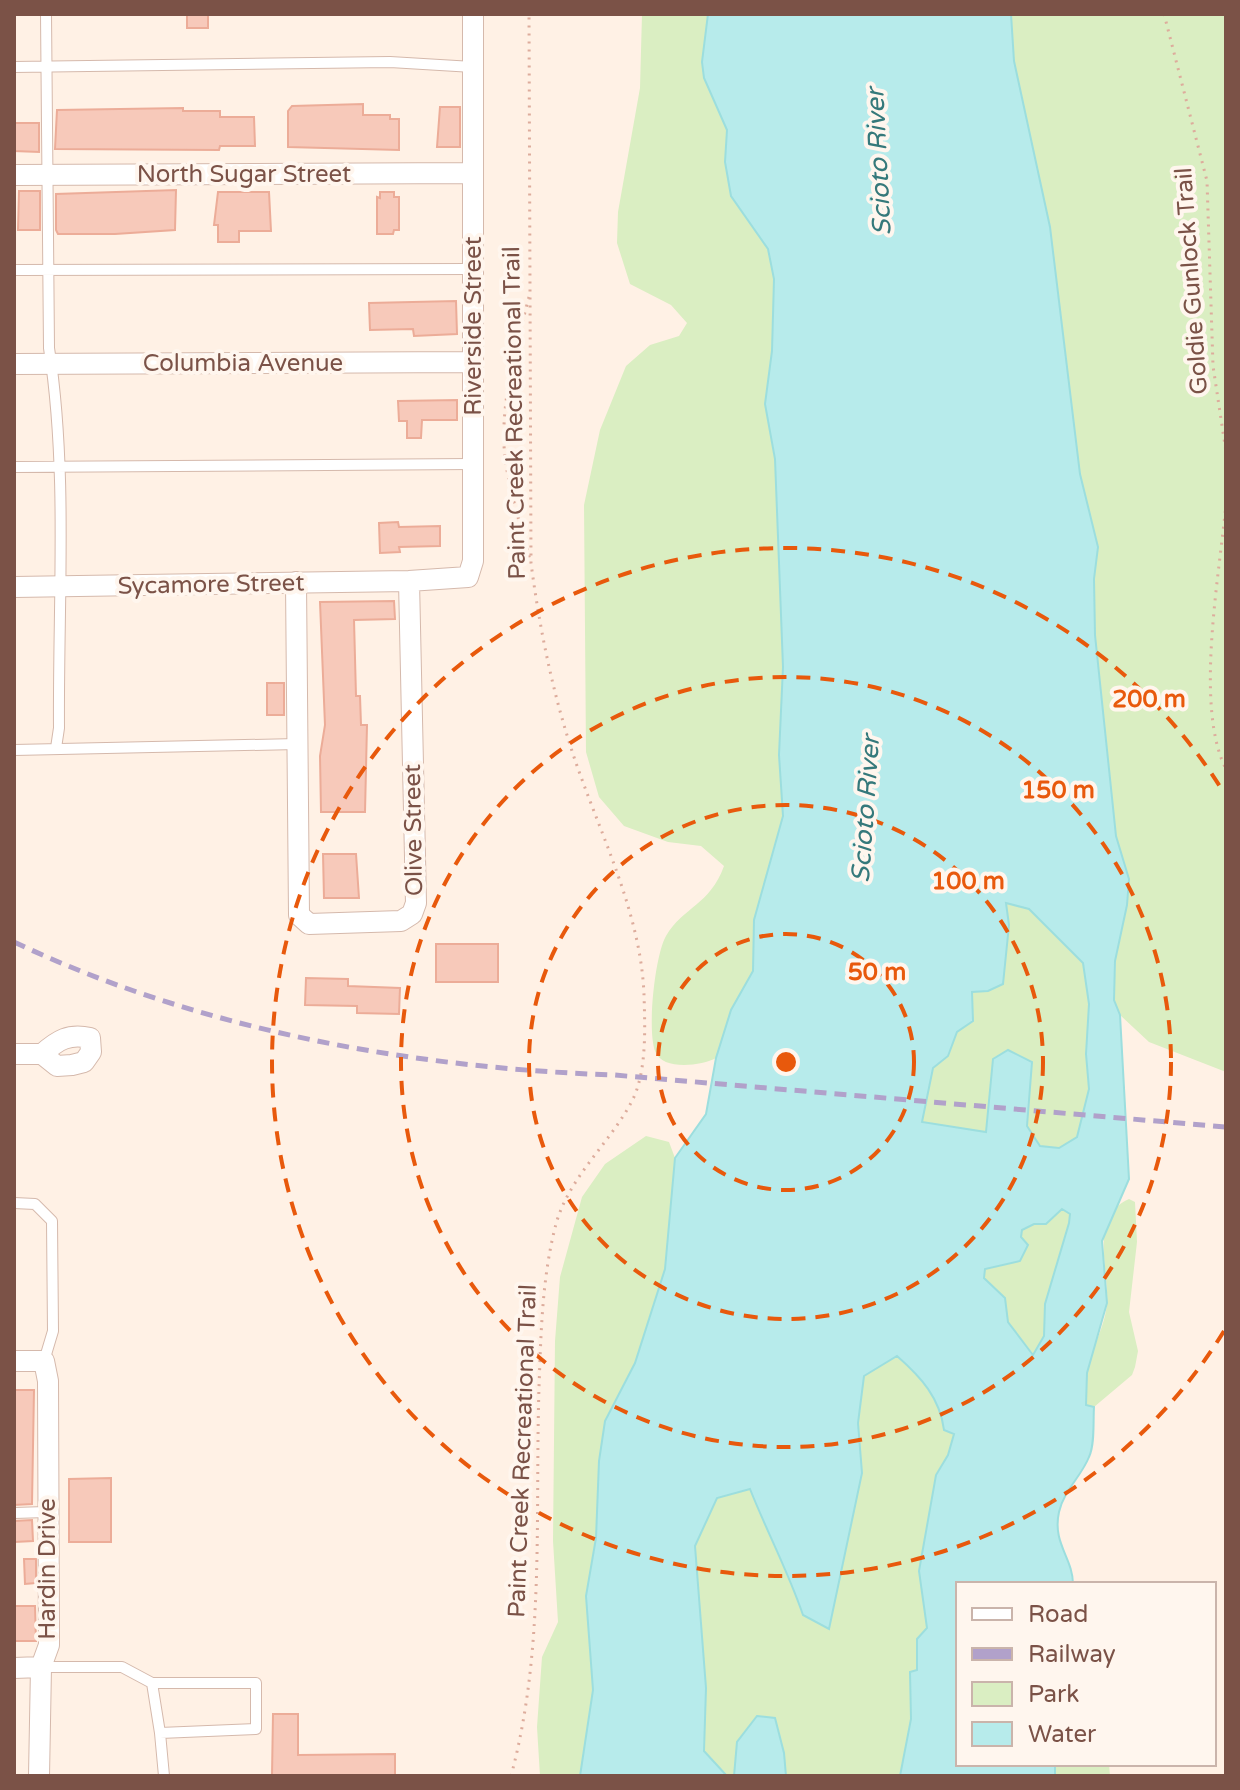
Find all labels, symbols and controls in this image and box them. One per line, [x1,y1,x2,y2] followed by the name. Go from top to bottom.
[859,84,898,237] water label: Scioto River
[137,160,351,189] street label: North Sugar Street
[1169,166,1214,395] street label: Goldie Gunlock Trail
[459,236,488,416] street label: Riverside Street
[497,246,532,580] street label: Paint Creek Recreational Trail
[143,349,343,378] street label: Columbia Avenue
[117,568,305,601] street label: Sycamore Street
[1112,685,1186,714] text: 200 m
[845,731,886,884] water label: Scioto River
[398,764,429,896] street label: Olive Street
[1021,776,1095,805] text: 150 m
[931,867,1005,896] text: 100 m
[848,958,906,987] text: 50 m
[772,1048,800,1076] centre of rings
[502,1284,543,1618] street label: Paint Creek Recreational Trail
[33,1498,62,1640] street label: Hardin Drive
[956,1582,1216,1766] legend
[1028,1600,1088,1629] text: Road
[1028,1640,1116,1669] text: Railway
[1028,1680,1079,1709] text: Park
[1028,1720,1097,1749] text: Water

